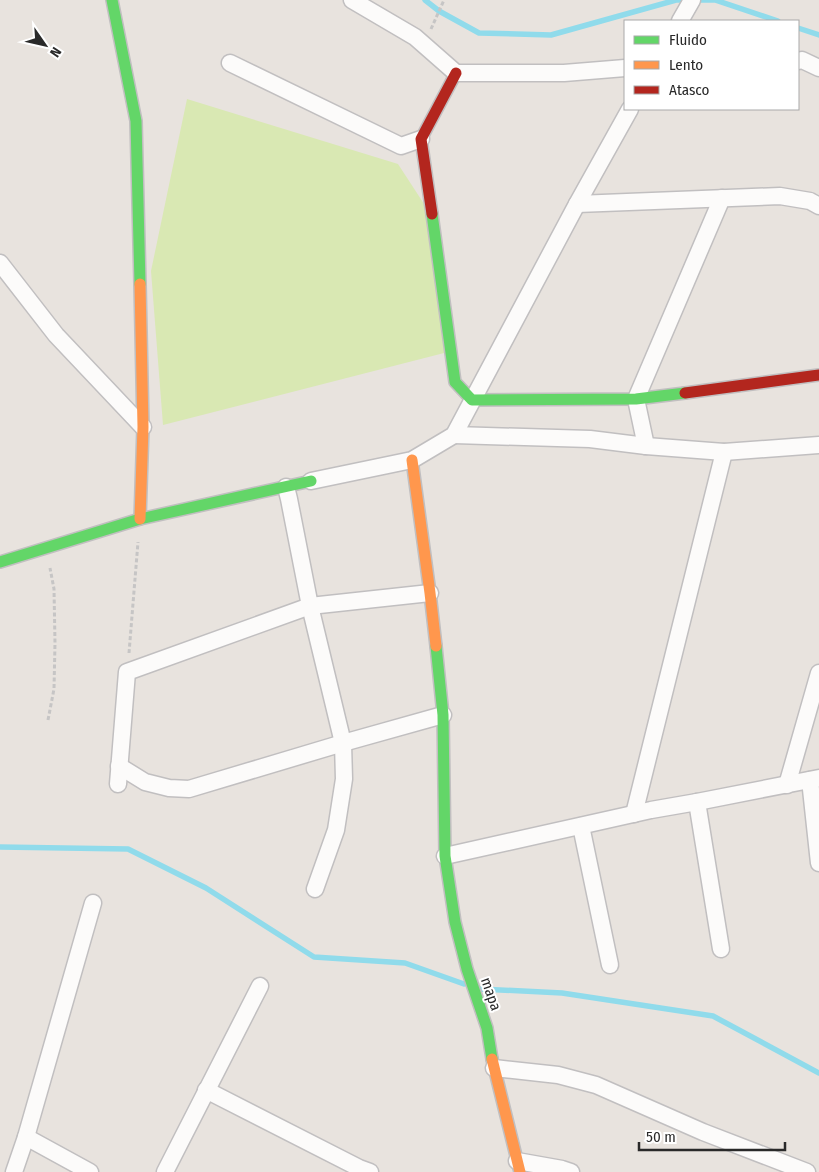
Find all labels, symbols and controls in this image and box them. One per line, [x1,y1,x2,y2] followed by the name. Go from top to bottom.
[20,20,70,70] north arrow
[624,20,799,110] legend
[669,31,707,49] text: Fluido
[46,44,65,60] text: N
[669,56,703,74] text: Lento
[669,81,709,99] text: Atasco
[477,975,505,1013] street label: mapa
[639,1120,785,1152] scale bar
[646,1128,676,1146] text: 50 m

